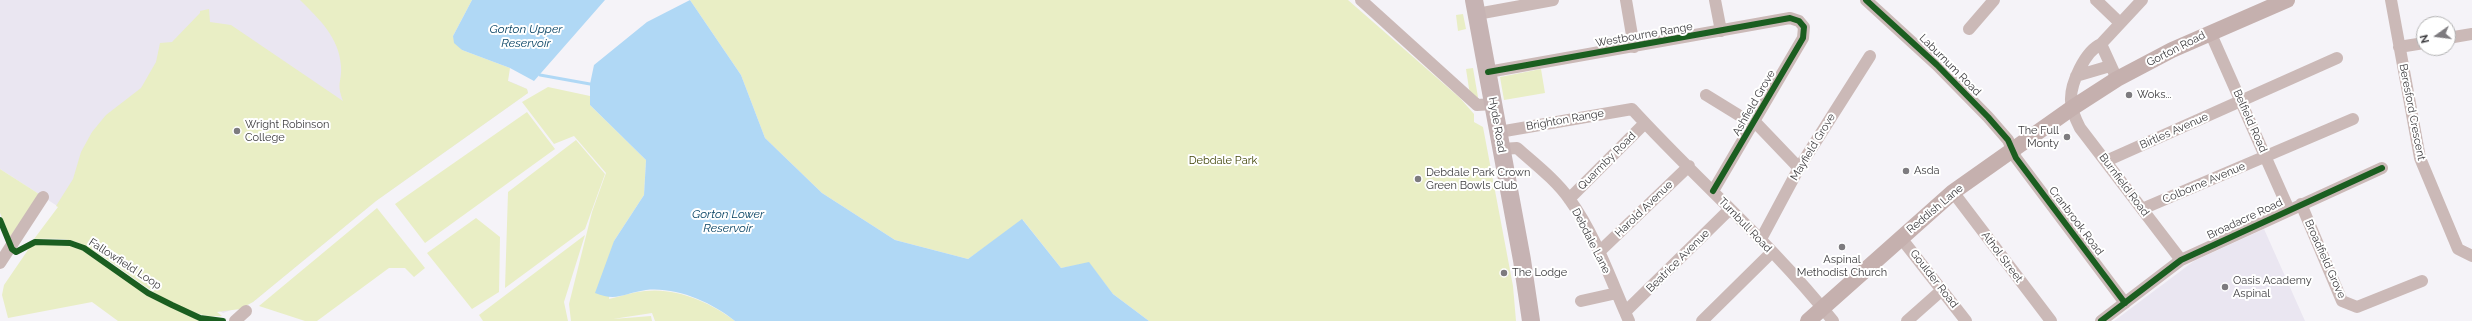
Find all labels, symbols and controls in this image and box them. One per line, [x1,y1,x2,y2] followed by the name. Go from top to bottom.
[2416,16,2456,56] north arrow
[1594,20,1694,50] street label: Westbourne Range
[490,22,562,50] water label: Gorton Upper Reservoir
[2144,29,2208,69] street label: Gorton Road
[1916,31,1984,99] street label: Laburnum Road
[2418,33,2432,44] text: N
[2396,63,2428,161] street label: Beresford Crescent
[1730,68,1778,138] street label: Ashfield Grove
[2230,87,2270,155] street label: Belfield Road
[2137,88,2172,102] place label: Woks...
[2124,90,2134,100] marker: Woks...
[1486,96,1508,154] street label: Hyde Road
[1525,107,1605,133] street label: Brighton Range
[2138,110,2210,152] street label: Birtles Avenue
[1788,111,1838,183] street label: Mayfield Grove
[245,118,329,144] place label: Wright Robinson College
[2018,124,2059,150] place label: The Full Monty
[232,126,242,136] marker: Wright Robinson College
[1575,129,1639,193] street label: Quarmby Road
[2062,132,2072,142] marker: The Full Monty
[2096,151,2152,219] street label: Burnfield Road
[1189,154,1257,168] park label: Debdale Park
[2161,160,2247,206] street label: Colborne Avenue
[1914,164,1940,178] place label: Asda
[1426,166,1530,192] place label: Debdale Park Crown Green Bowls Club
[1901,166,1911,176] marker: Asda
[1413,174,1423,184] marker: Debdale Park Crown Green Bowls Club
[1612,178,1676,240] street label: Harold Avenue
[1904,182,1966,236] street label: Reddish Lane
[2046,184,2106,258] street label: Cranbrook Road
[1716,195,1774,255] street label: Turnbull Road
[2205,196,2285,242] street label: Broadacre Road
[1569,206,1613,276] street label: Debdale Lane
[692,207,764,235] water label: Gorton Lower Reservoir
[2302,217,2348,301] street label: Broadfield Grove
[1644,227,1712,295] street label: Beatrice Avenue
[1979,229,2025,285] street label: Athol Street
[86,236,164,292] street label: Fallowfield Loop
[1837,242,1847,252] marker: Aspinal Methodist Church
[1907,247,1961,311] street label: Goulder Road
[1797,253,1887,279] place label: Aspinal Methodist Church
[1512,266,1567,280] place label: The Lodge
[1499,268,1509,278] marker: The Lodge
[2233,274,2312,300] place label: Oasis Academy Aspinal
[2220,282,2230,292] marker: Oasis Academy Aspinal

